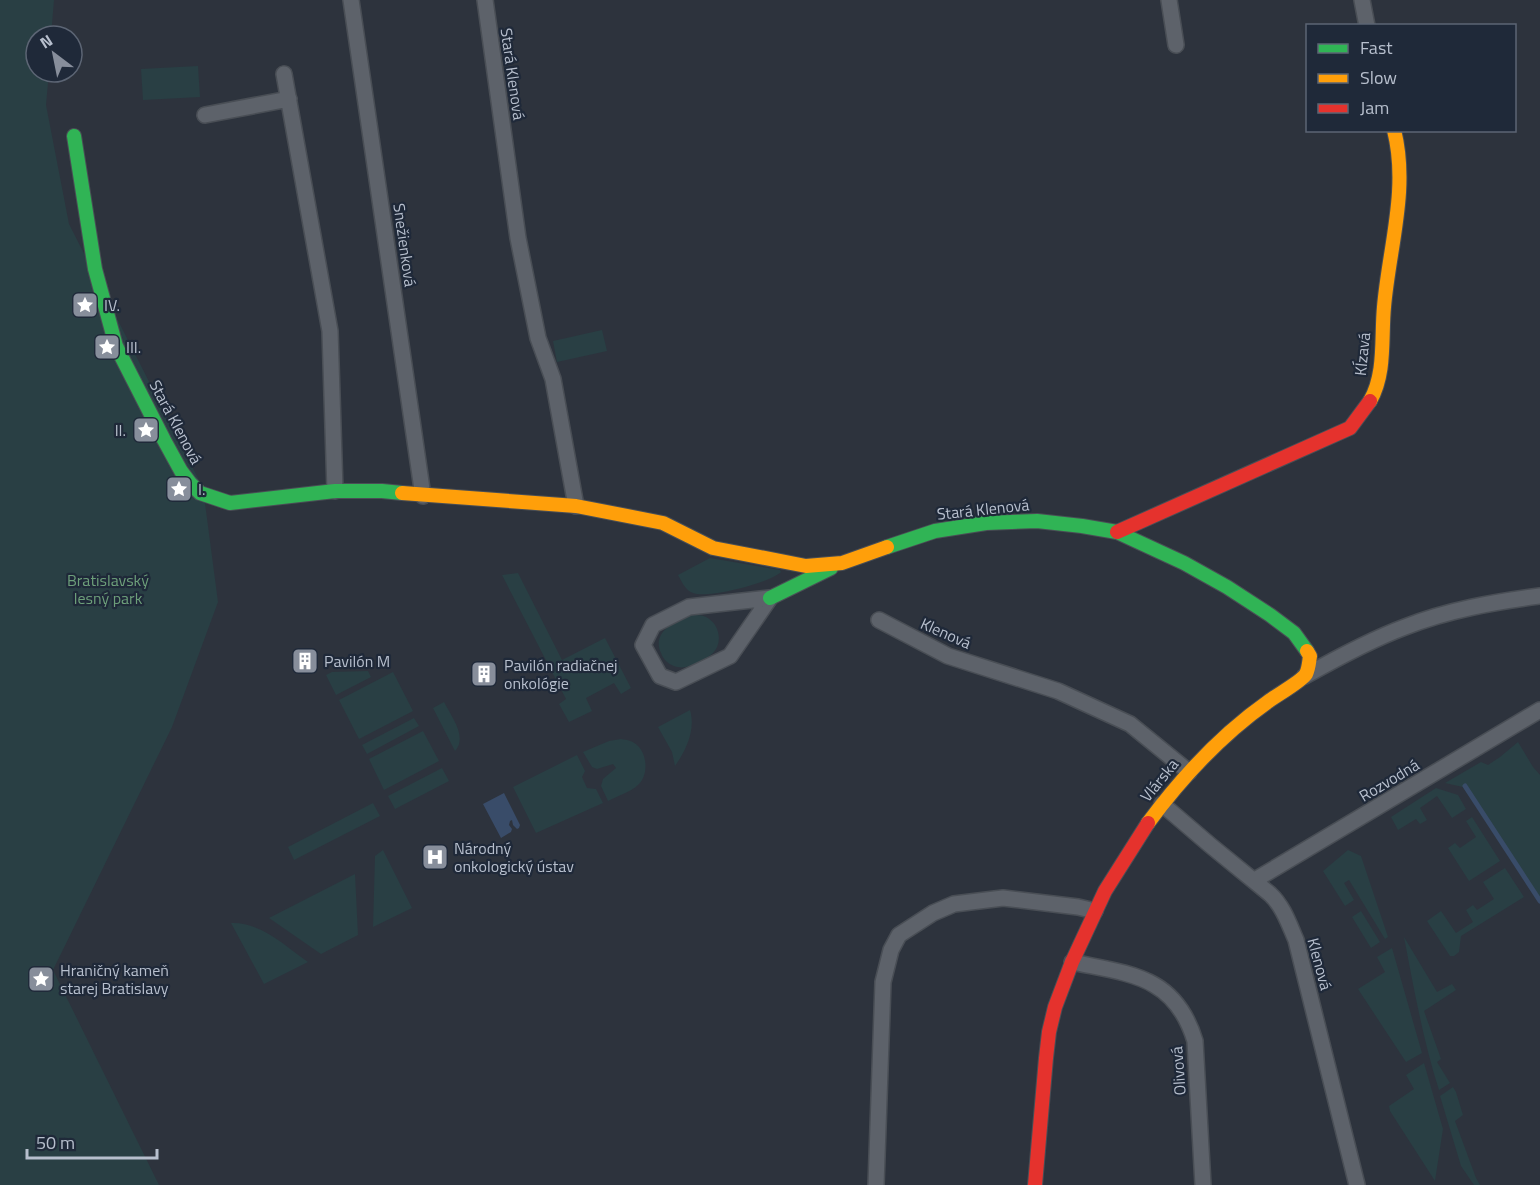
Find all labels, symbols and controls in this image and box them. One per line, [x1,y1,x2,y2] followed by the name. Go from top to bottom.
[24,24,84,84] north arrow
[1306,24,1516,132] legend
[495,26,531,122] street label: Stará Klenová
[35,28,57,54] text: N
[1360,34,1393,61] text: Fast
[1360,64,1397,91] text: Slow
[1360,94,1389,121] text: Jam
[387,202,423,288] street label: Snežienková
[70,290,100,320] place icon: IV.
[104,293,120,317] place label: IV.
[1348,331,1376,377] street label: Kĺzavá
[92,332,122,362] place icon: III.
[126,335,141,359] place label: III.
[144,375,208,469] street label: Stará Klenová
[131,415,161,445] place icon: II.
[115,418,126,442] place label: II.
[164,474,194,504] place icon: I.
[198,477,205,501] place label: I.
[936,492,1030,526] street label: Stará Klenová
[67,568,149,610] park label: Bratislavský lesný park
[917,611,975,655] street label: Klenová
[290,646,320,676] building icon: Pavilón M
[324,649,390,673] place label: Pavilón M
[504,653,618,695] place label: Pavilón radiačnej onkológie
[469,659,499,689] building icon: Pavilón radiačnej onkológie
[1134,753,1184,807] street label: Vlárska
[1354,753,1424,807] street label: Rozvodná
[454,836,574,878] place label: Národný onkologický ústav
[420,842,450,872] hospital icon: Národný onkologický ústav
[1302,935,1338,993] street label: Klenová
[60,958,169,1000] place label: Hraničný kameň starej Bratislavy
[26,964,56,994] place icon: Hraničný kameň starej Bratislavy
[1164,1046,1192,1096] street label: Olivová
[27,1122,158,1160] scale bar
[36,1129,75,1156] text: 50 m

